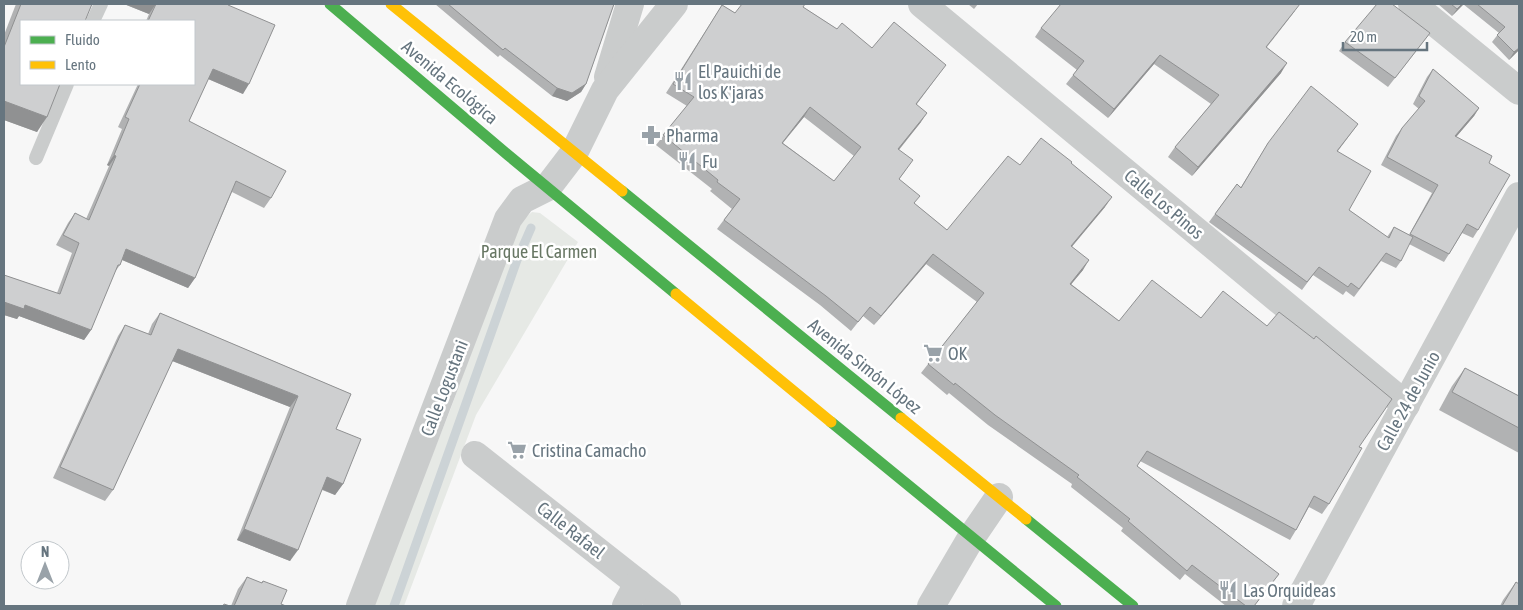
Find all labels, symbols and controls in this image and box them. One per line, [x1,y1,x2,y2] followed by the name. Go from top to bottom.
[20,20,195,85] legend
[1343,20,1427,52] scale bar
[1350,28,1377,45] text: 20 m
[65,31,100,48] text: Fluido
[398,36,502,128] street label: Avenida Ecológica
[65,56,96,73] text: Lento
[698,61,781,103] place label: El Pauichi de los K'jaras
[672,70,694,92] restaurant icon: El Pauichi de los K'jaras
[640,124,662,146] pharmacy icon: Pharma
[666,125,719,146] place label: Pharma
[676,150,698,172] restaurant icon: Fu
[702,151,718,172] place label: Fu
[1120,165,1208,243] street label: Calle Los Pinos
[481,241,597,262] park label: Parque El Carmen
[804,314,926,418] street label: Avenida Simón López
[416,337,472,439] street label: Calle Logustani
[922,342,944,364] supermarket icon: OK
[948,343,968,364] place label: OK
[1372,347,1444,455] street label: Calle 24 de Junio
[506,439,528,461] supermarket icon: Cristina Camacho
[532,440,646,461] place label: Cristina Camacho
[533,497,609,563] street label: Calle Rafael
[20,540,70,590] north arrow
[41,544,49,560] text: N
[1217,579,1239,601] restaurant icon: Las Orquideas
[1243,580,1336,601] place label: Las Orquideas

